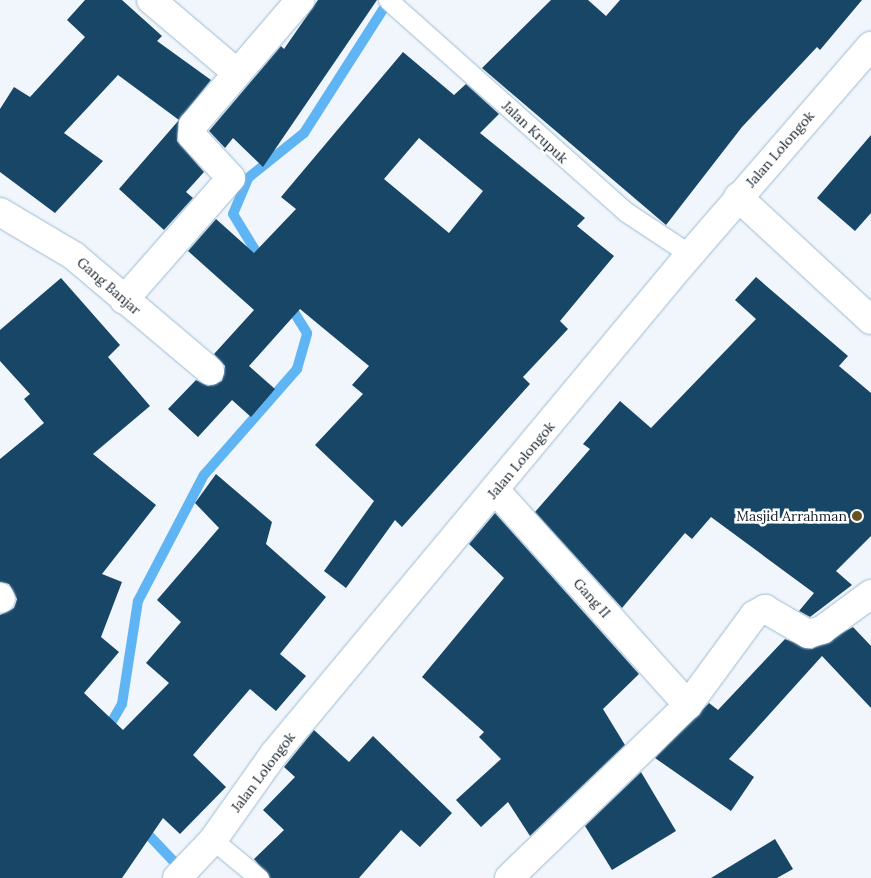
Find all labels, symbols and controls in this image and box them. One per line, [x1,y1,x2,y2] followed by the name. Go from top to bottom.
[499,97,571,167] street label: Jalan Krupuk
[742,107,818,191] street label: Jalan Lolongok
[74,254,144,318] street label: Gang Banjar
[484,418,558,502] street label: Jalan Lolongok
[736,508,847,524] place label: Masjid Arrahman
[851,510,863,522] marker: Masjid Arrahman
[570,575,614,621] street label: Gang II
[228,729,298,815] street label: Jalan Lolongok

